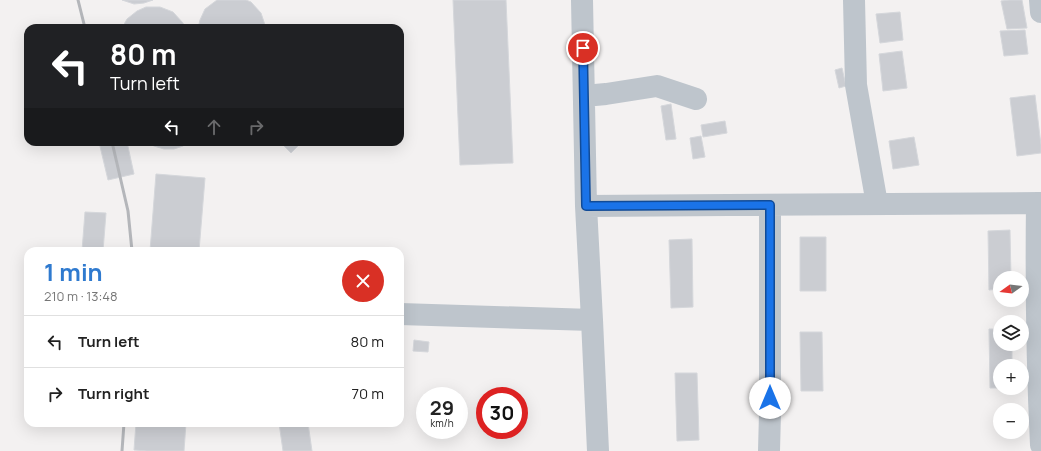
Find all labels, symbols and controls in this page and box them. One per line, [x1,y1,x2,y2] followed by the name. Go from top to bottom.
[566,31,600,65] pin
[110,35,176,73] text: 80 m
[572,37,594,59] icon: arrive
[44,40,96,92] icon: left
[110,71,180,95] text: Turn left
[161,116,183,138] icon: left
[203,116,225,138] icon: ahead
[245,116,267,138] icon: right
[44,255,103,288] text: 1 min
[342,260,384,302] button: close
[993,271,1029,307] north arrow
[993,271,1029,439] map controls
[44,287,118,305] text: 210 m · 13:48
[993,315,1029,351] button: layers
[44,331,66,353] icon: left
[78,331,140,352] text: Turn left
[350,331,384,352] text: 80 m
[993,359,1029,395] button: +
[749,377,791,419] position arrow
[44,383,66,405] icon: right
[78,383,149,404] text: Turn right
[352,383,384,404] text: 70 m
[476,387,528,439] speed limit sign: 30
[430,394,454,421] text: 29
[993,403,1029,439] button: −
[430,416,454,430] text: km/h

